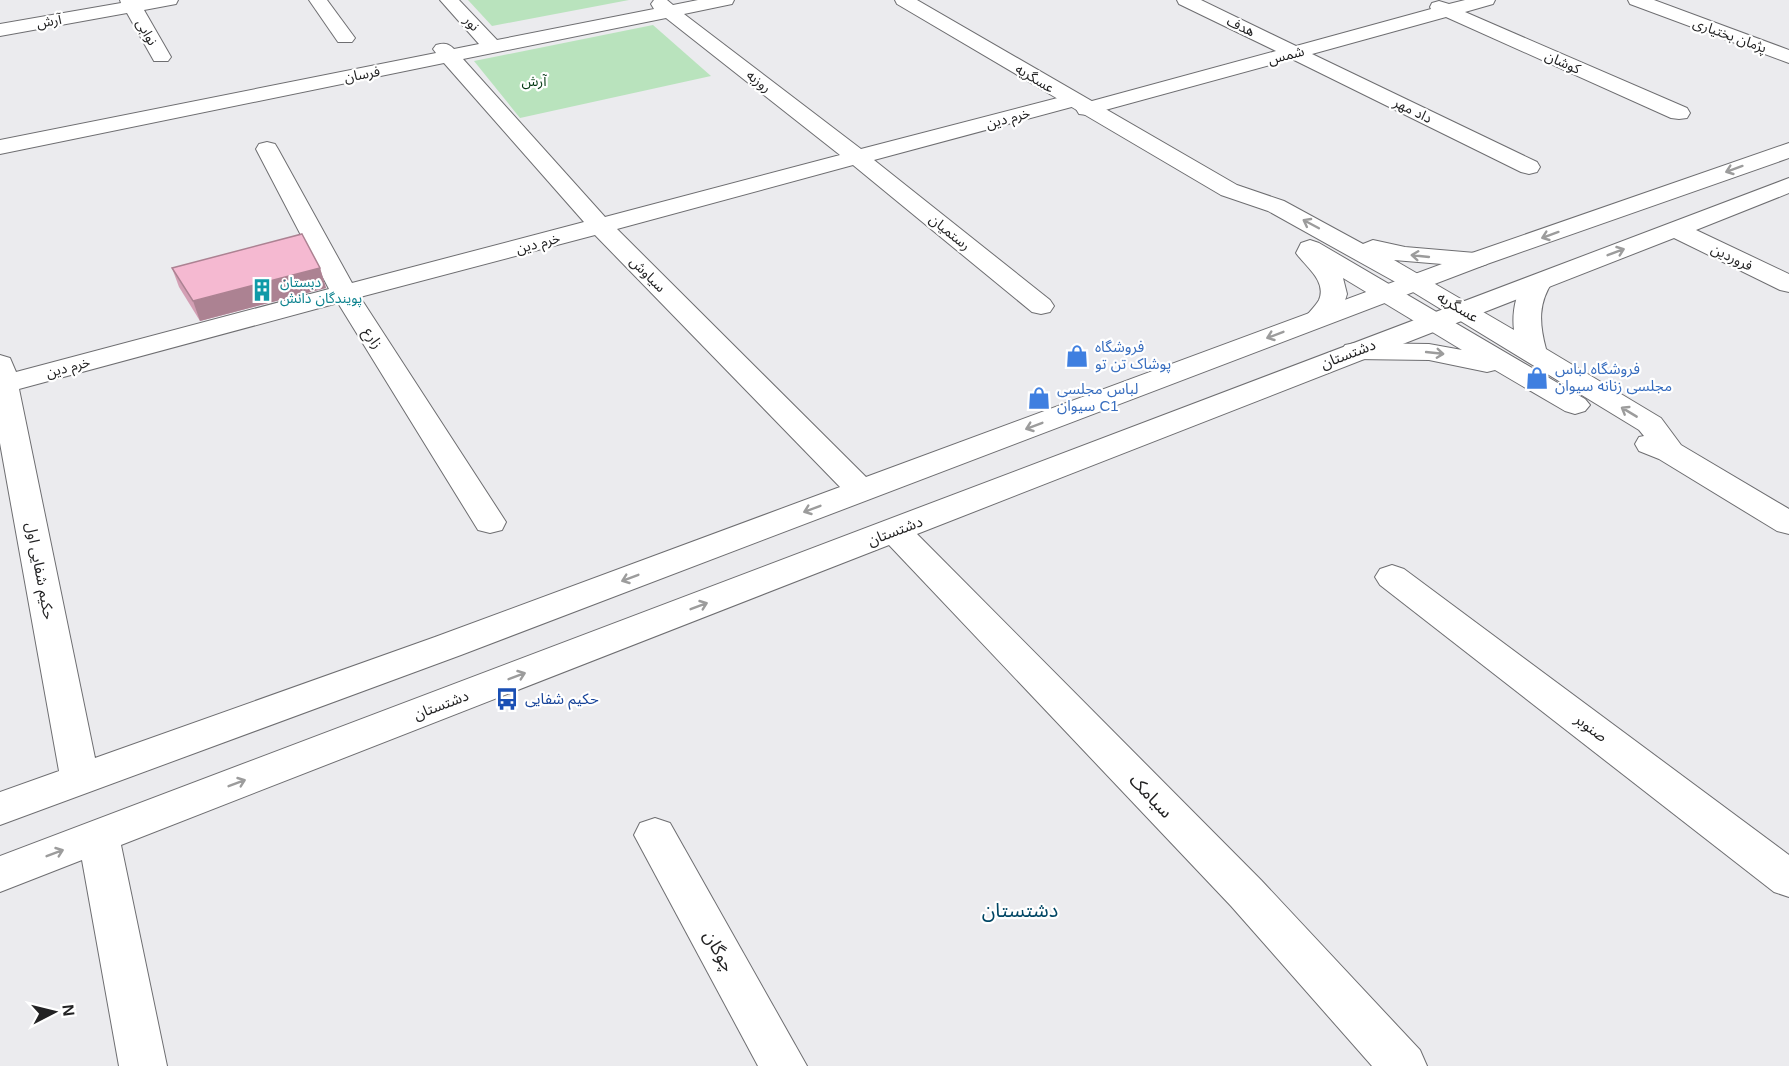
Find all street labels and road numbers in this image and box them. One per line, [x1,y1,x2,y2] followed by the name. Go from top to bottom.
[35,11,64,32] street label: آرش
[459,11,483,35] street label: نور
[1224,13,1258,39] street label: هدف
[1690,14,1769,58] street label: پژمان بختیاری
[132,16,161,49] street label: نوابی
[1266,43,1306,68] street label: شمس
[1542,47,1583,78] street label: کوشان
[1012,60,1057,97] street label: عسگریه
[343,63,381,86] street label: فرسان
[743,66,774,96] street label: روزبه
[1390,93,1435,127] street label: داد مهر
[984,104,1033,134] street label: خرم دین
[926,211,974,254] street label: رستمیان
[514,229,563,259] street label: خرم دین
[1708,240,1755,275] street label: فروردین
[626,253,669,296] street label: سیاوش
[1434,288,1482,327] street label: عسگریه
[357,324,386,354] street label: زارع
[1318,335,1378,373] street label: دشتستان
[44,353,93,383] street label: خرم دین
[865,512,925,550] street label: دشتستان
[20,521,58,622] street label: حکیم شفایی اول
[411,686,471,724] street label: دشتستان
[1571,709,1611,746] street label: صنوبر
[1125,770,1177,822] street label: سیامک
[699,927,738,976] street label: چوگان

